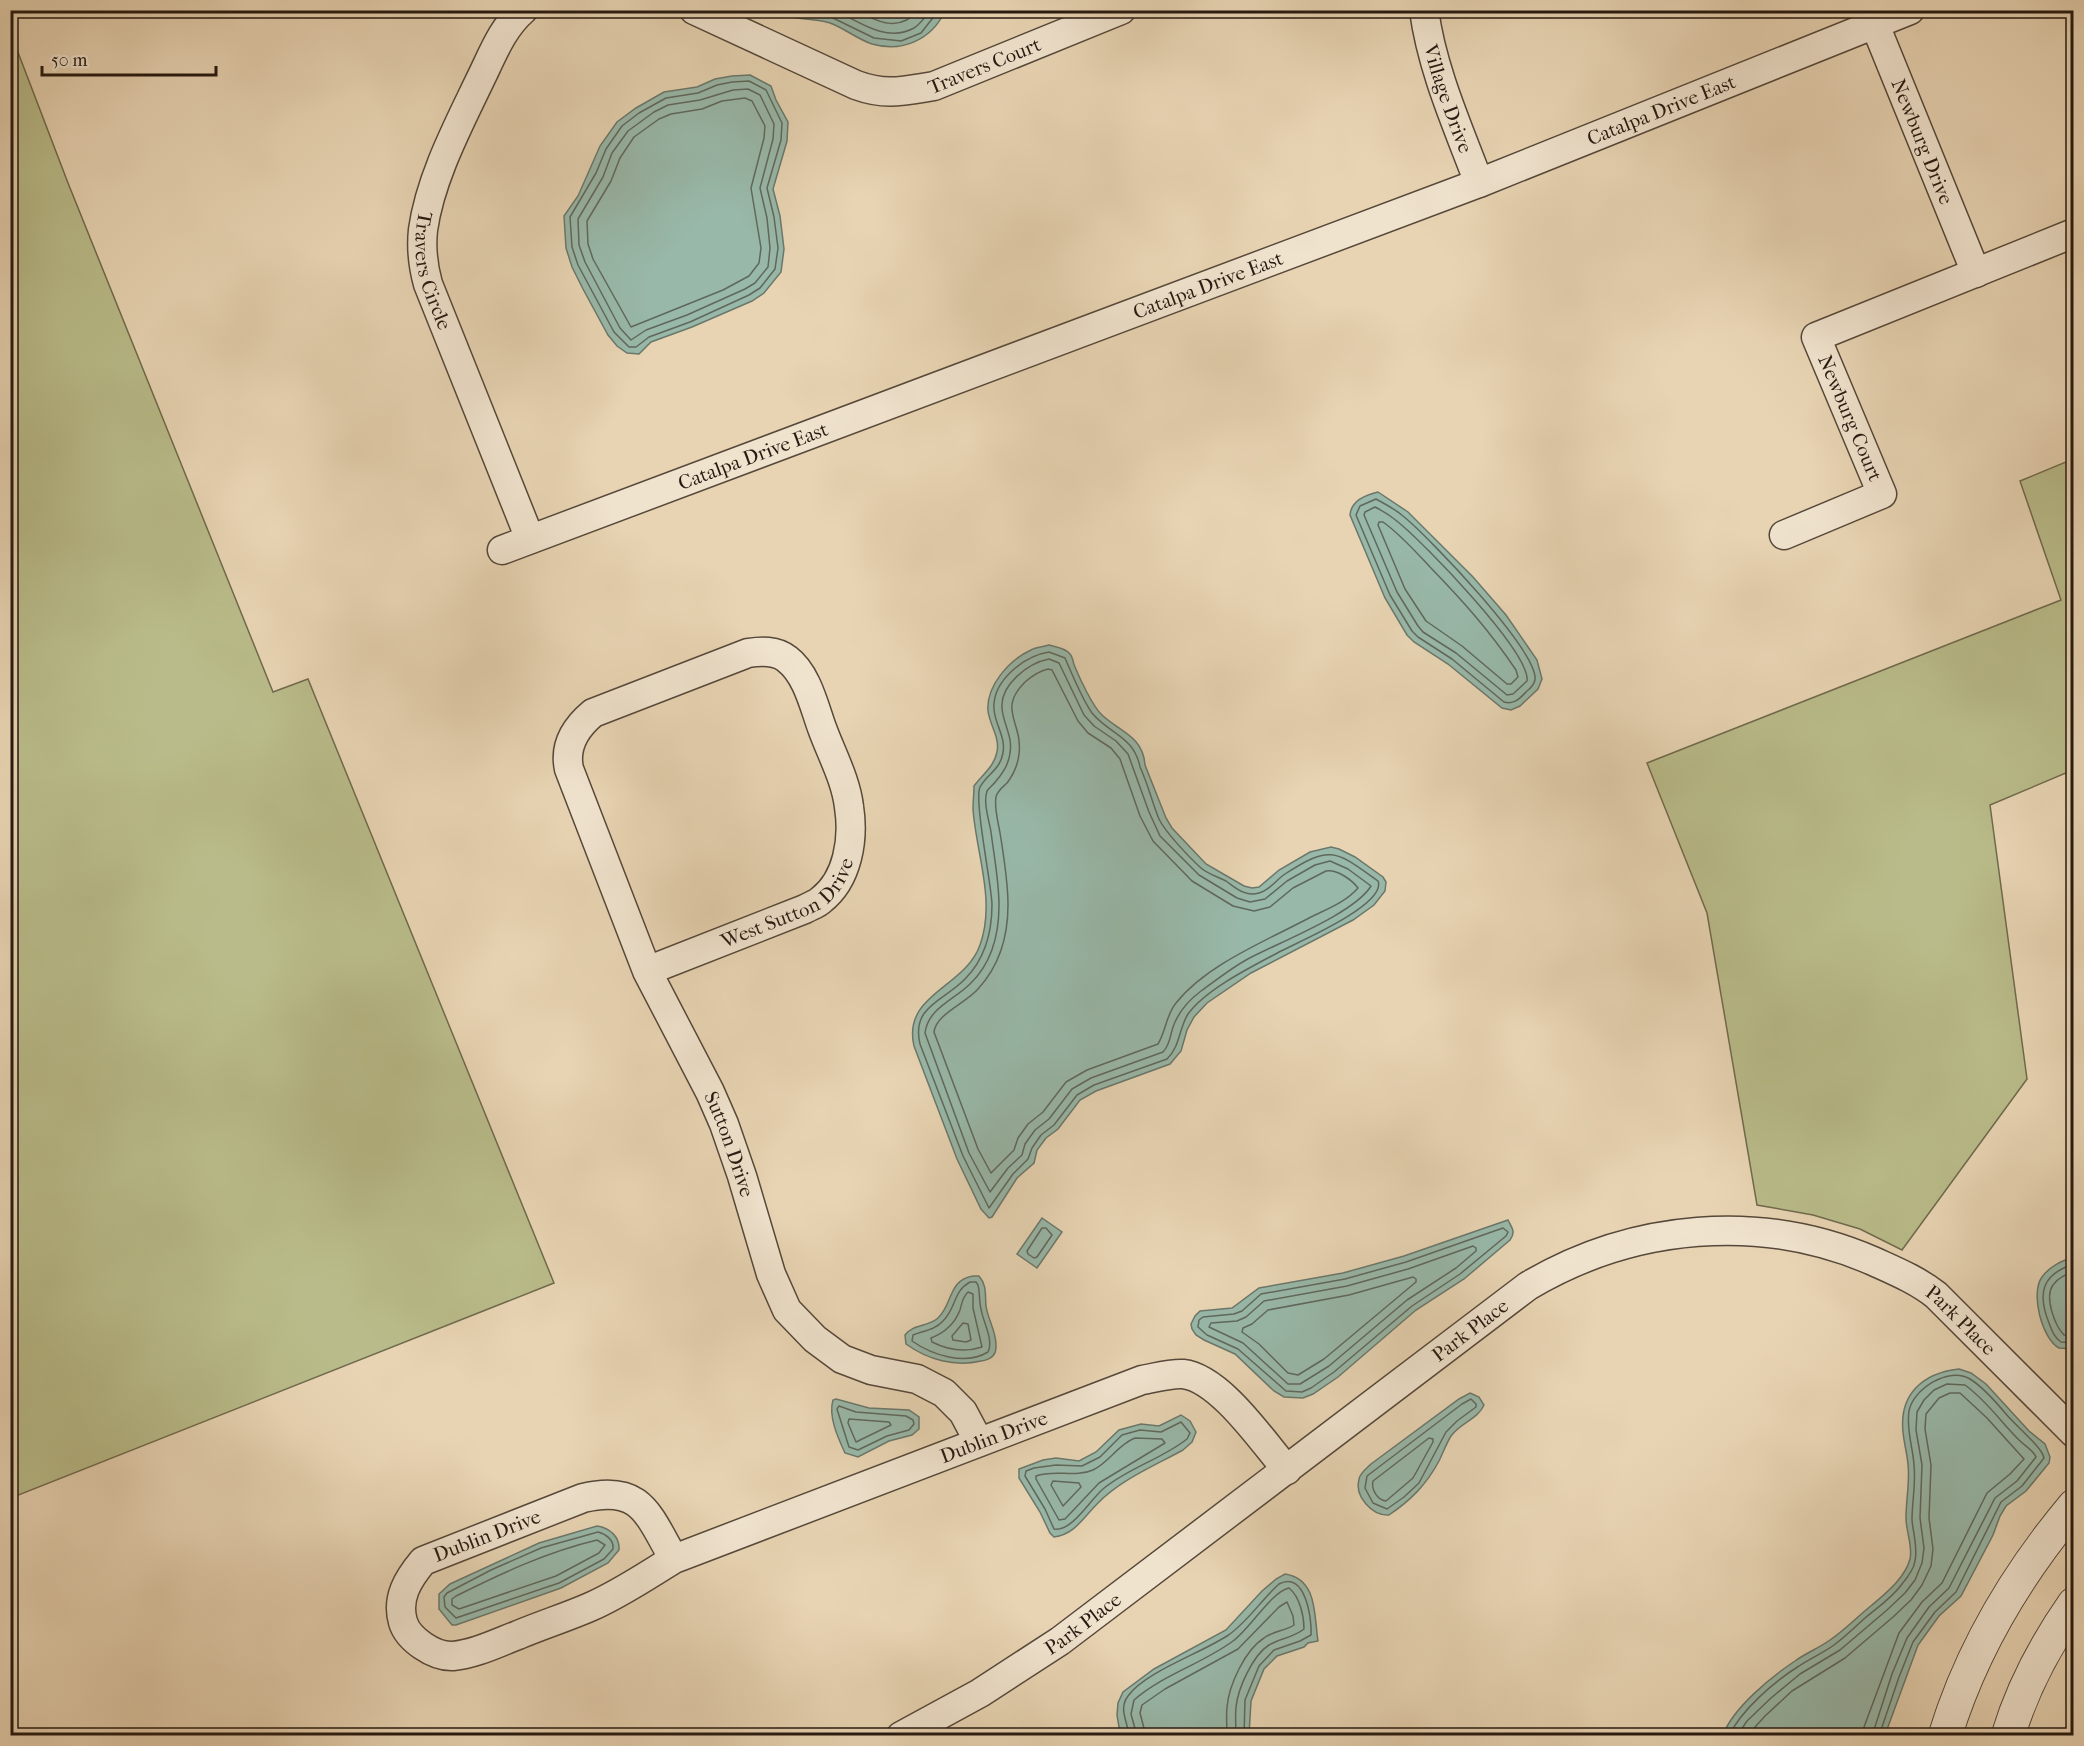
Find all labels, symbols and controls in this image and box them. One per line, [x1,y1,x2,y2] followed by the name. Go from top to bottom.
[924,32,1044,99] street label: Travers Court
[42,39,216,77] scale bar
[1419,41,1478,156] street label: Village Drive
[51,50,88,71] text: 50 m
[1583,70,1739,150] street label: Catalpa Drive East
[1887,75,1958,208] street label: Newburg Drive
[411,210,457,333] street label: Travers Circle
[1130,246,1286,323] street label: Catalpa Drive East
[1813,351,1887,485] street label: Newburg Court
[675,417,831,494] street label: Catalpa Drive East
[716,855,858,953] street label: West Sutton Drive
[700,1088,759,1200] street label: Sutton Drive
[1921,1280,2001,1360] street label: Park Place
[1427,1294,1513,1366] street label: Park Place
[937,1406,1051,1468] street label: Dublin Drive
[430,1505,544,1567] street label: Dublin Drive
[1040,1587,1126,1659] street label: Park Place

